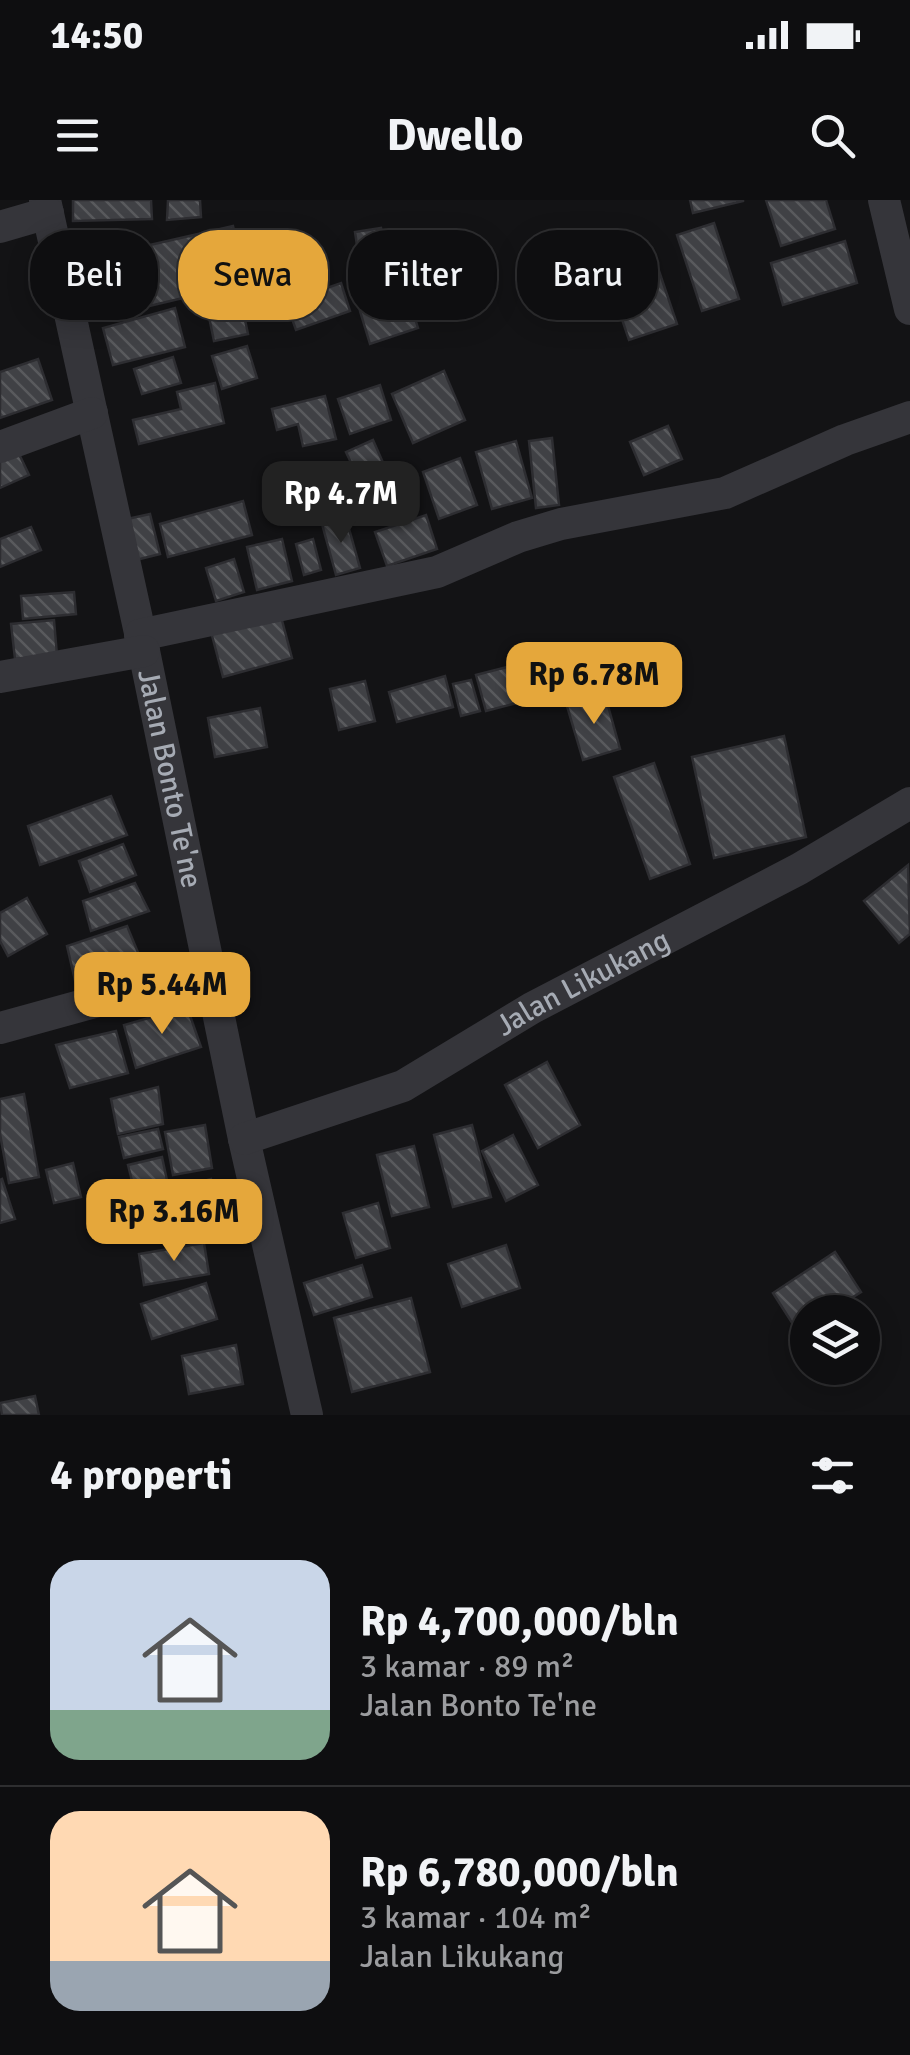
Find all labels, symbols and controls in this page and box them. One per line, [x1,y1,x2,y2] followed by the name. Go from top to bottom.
[50,12,143,59] text: 14:50
[50,108,105,163] icon: menu
[387,108,523,163] text: Dwello
[805,108,860,163] icon: search
[30,230,158,320] chip: Beli
[178,230,328,320] chip: Sewa
[348,230,497,320] chip: Filter
[517,230,658,320] chip: Baru
[249,461,433,546] pin: Rp 4.7M
[284,474,398,513] text: Rp 4.7M
[491,642,697,727] pin: Rp 6.78M
[528,655,660,694] text: Rp 6.78M
[130,666,211,891] street label: Jalan Bonto Te'ne
[489,921,676,1044] street label: Jalan Likukang
[59,952,265,1037] pin: Rp 5.44M
[96,965,228,1004] text: Rp 5.44M
[71,1179,277,1264] pin: Rp 3.16M
[108,1192,240,1231] text: Rp 3.16M
[790,1295,880,1385] map controls
[790,1295,880,1385] button: layers
[805,1448,860,1503] icon: filters
[50,1450,233,1501] text: 4 properti
[360,1596,679,1647] text: Rp 4,700,000/bln
[130,1600,250,1720] icon: home
[360,1647,574,1686] text: 3 kamar · 89 m²
[360,1686,597,1725] text: Jalan Bonto Te'ne
[360,1847,679,1898] text: Rp 6,780,000/bln
[130,1851,250,1971] icon: home
[360,1898,592,1937] text: 3 kamar · 104 m²
[360,1937,564,1976] text: Jalan Likukang

